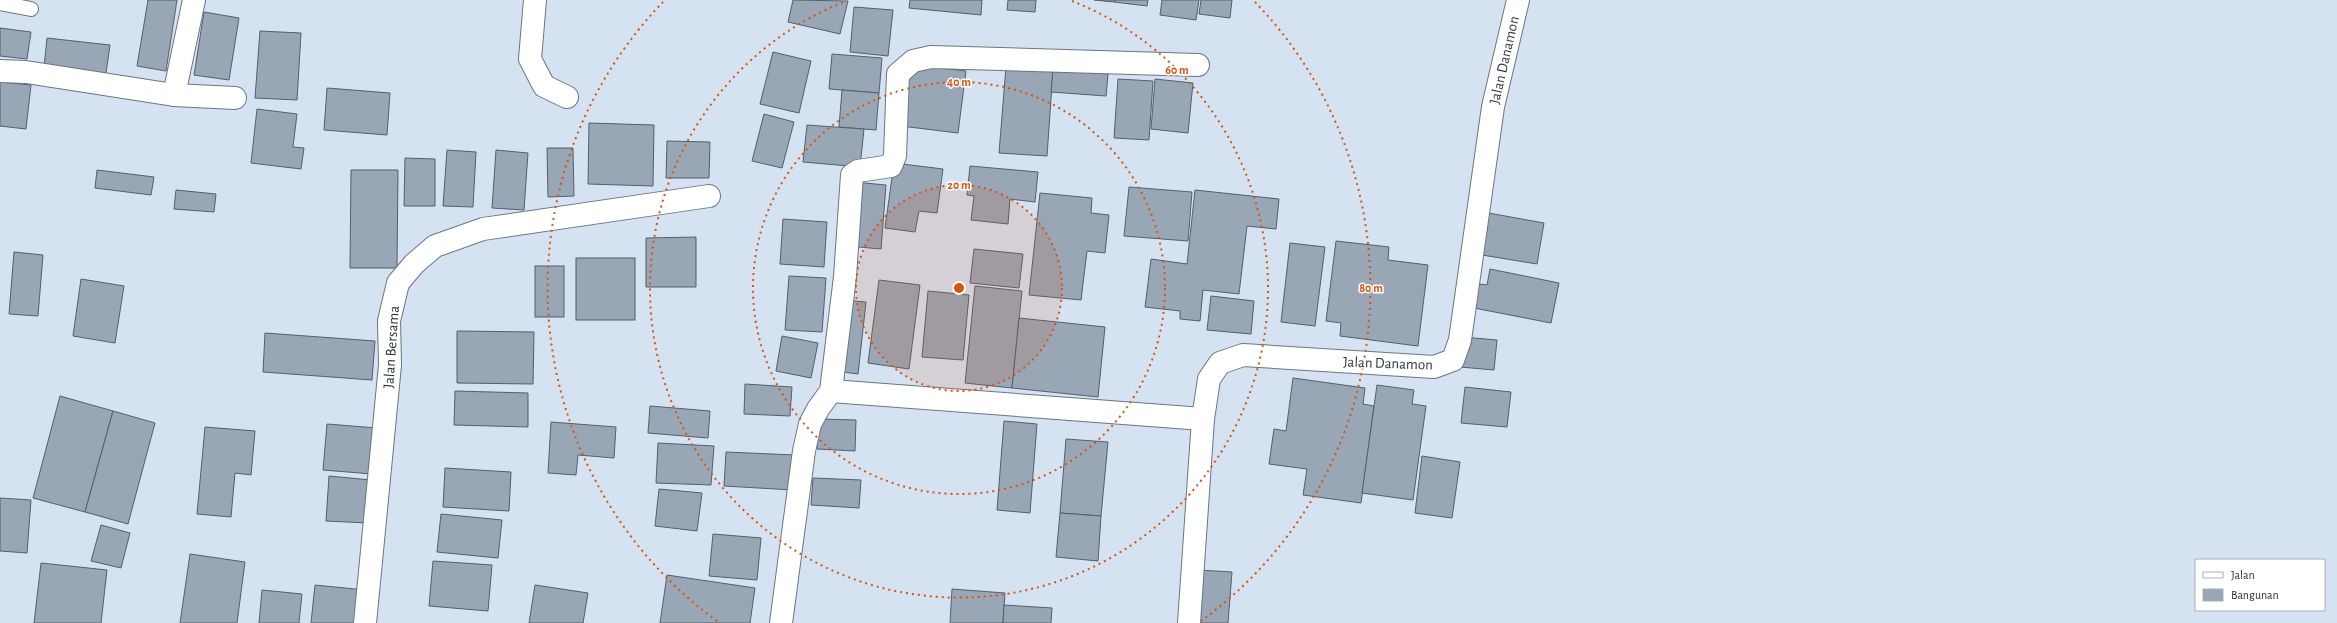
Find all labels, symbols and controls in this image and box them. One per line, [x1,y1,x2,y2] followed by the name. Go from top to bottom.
[1487,15,1522,106] street label: Jalan Danamon
[1165,64,1189,76] text: 60 m
[947,76,971,88] text: 40 m
[947,179,971,191] text: 20 m
[952,281,966,295] centre of rings
[1359,282,1383,294] text: 80 m
[381,305,402,389] street label: Jalan Bersama
[1343,354,1433,373] street label: Jalan Danamon
[2195,559,2325,611] legend
[2231,569,2255,581] text: Jalan
[2231,589,2279,601] text: Bangunan

